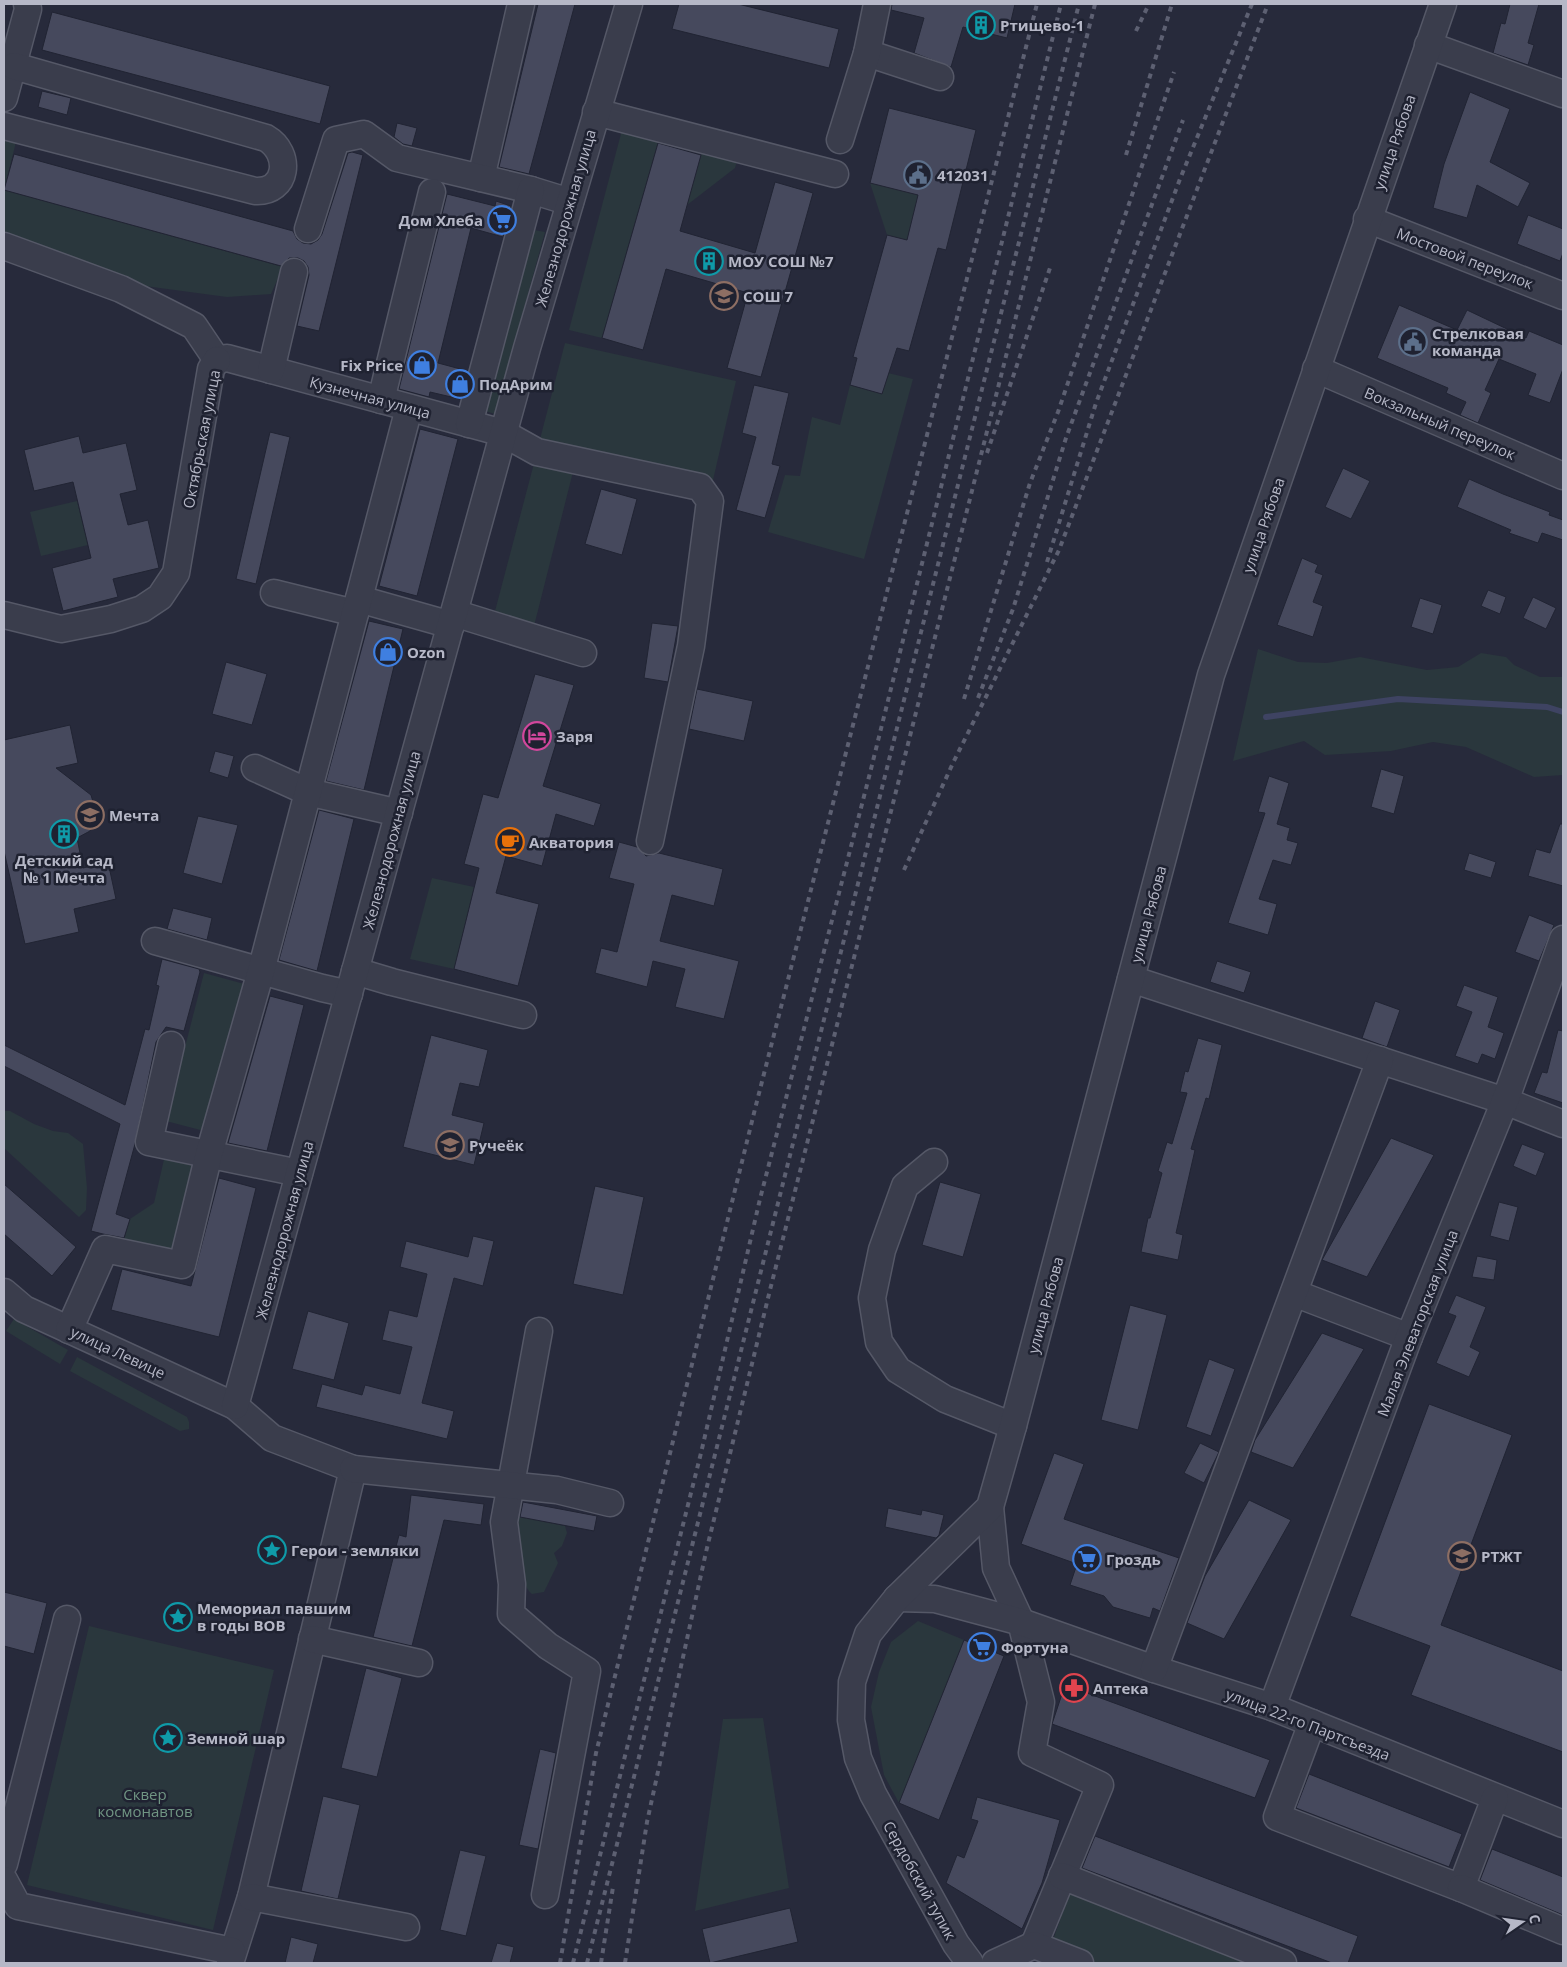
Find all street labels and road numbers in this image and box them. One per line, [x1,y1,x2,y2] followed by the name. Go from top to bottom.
[1368,92,1420,192] street label: улица Рябова
[530,127,600,309] street label: Железнодорожная улица
[1394,223,1537,293] street label: Мостовой переулок
[178,368,224,510] street label: Октябрьская улица
[307,371,433,423] street label: Кузнечная улица
[1361,382,1519,464] street label: Вокзальный переулок
[1237,475,1289,575] street label: улица Рябова
[358,749,424,931] street label: Железнодорожная улица
[1125,863,1171,965] street label: улица Рябова
[251,1139,317,1321] street label: Железнодорожная улица
[1372,1227,1462,1419] street label: Малая Элеваторская улица
[1022,1254,1068,1356] street label: улица Рябова
[67,1321,169,1383] street label: улица Левице
[1223,1683,1393,1765] street label: улица 22-го Партсъезда
[879,1817,961,1943] street label: Сердобский тупик

